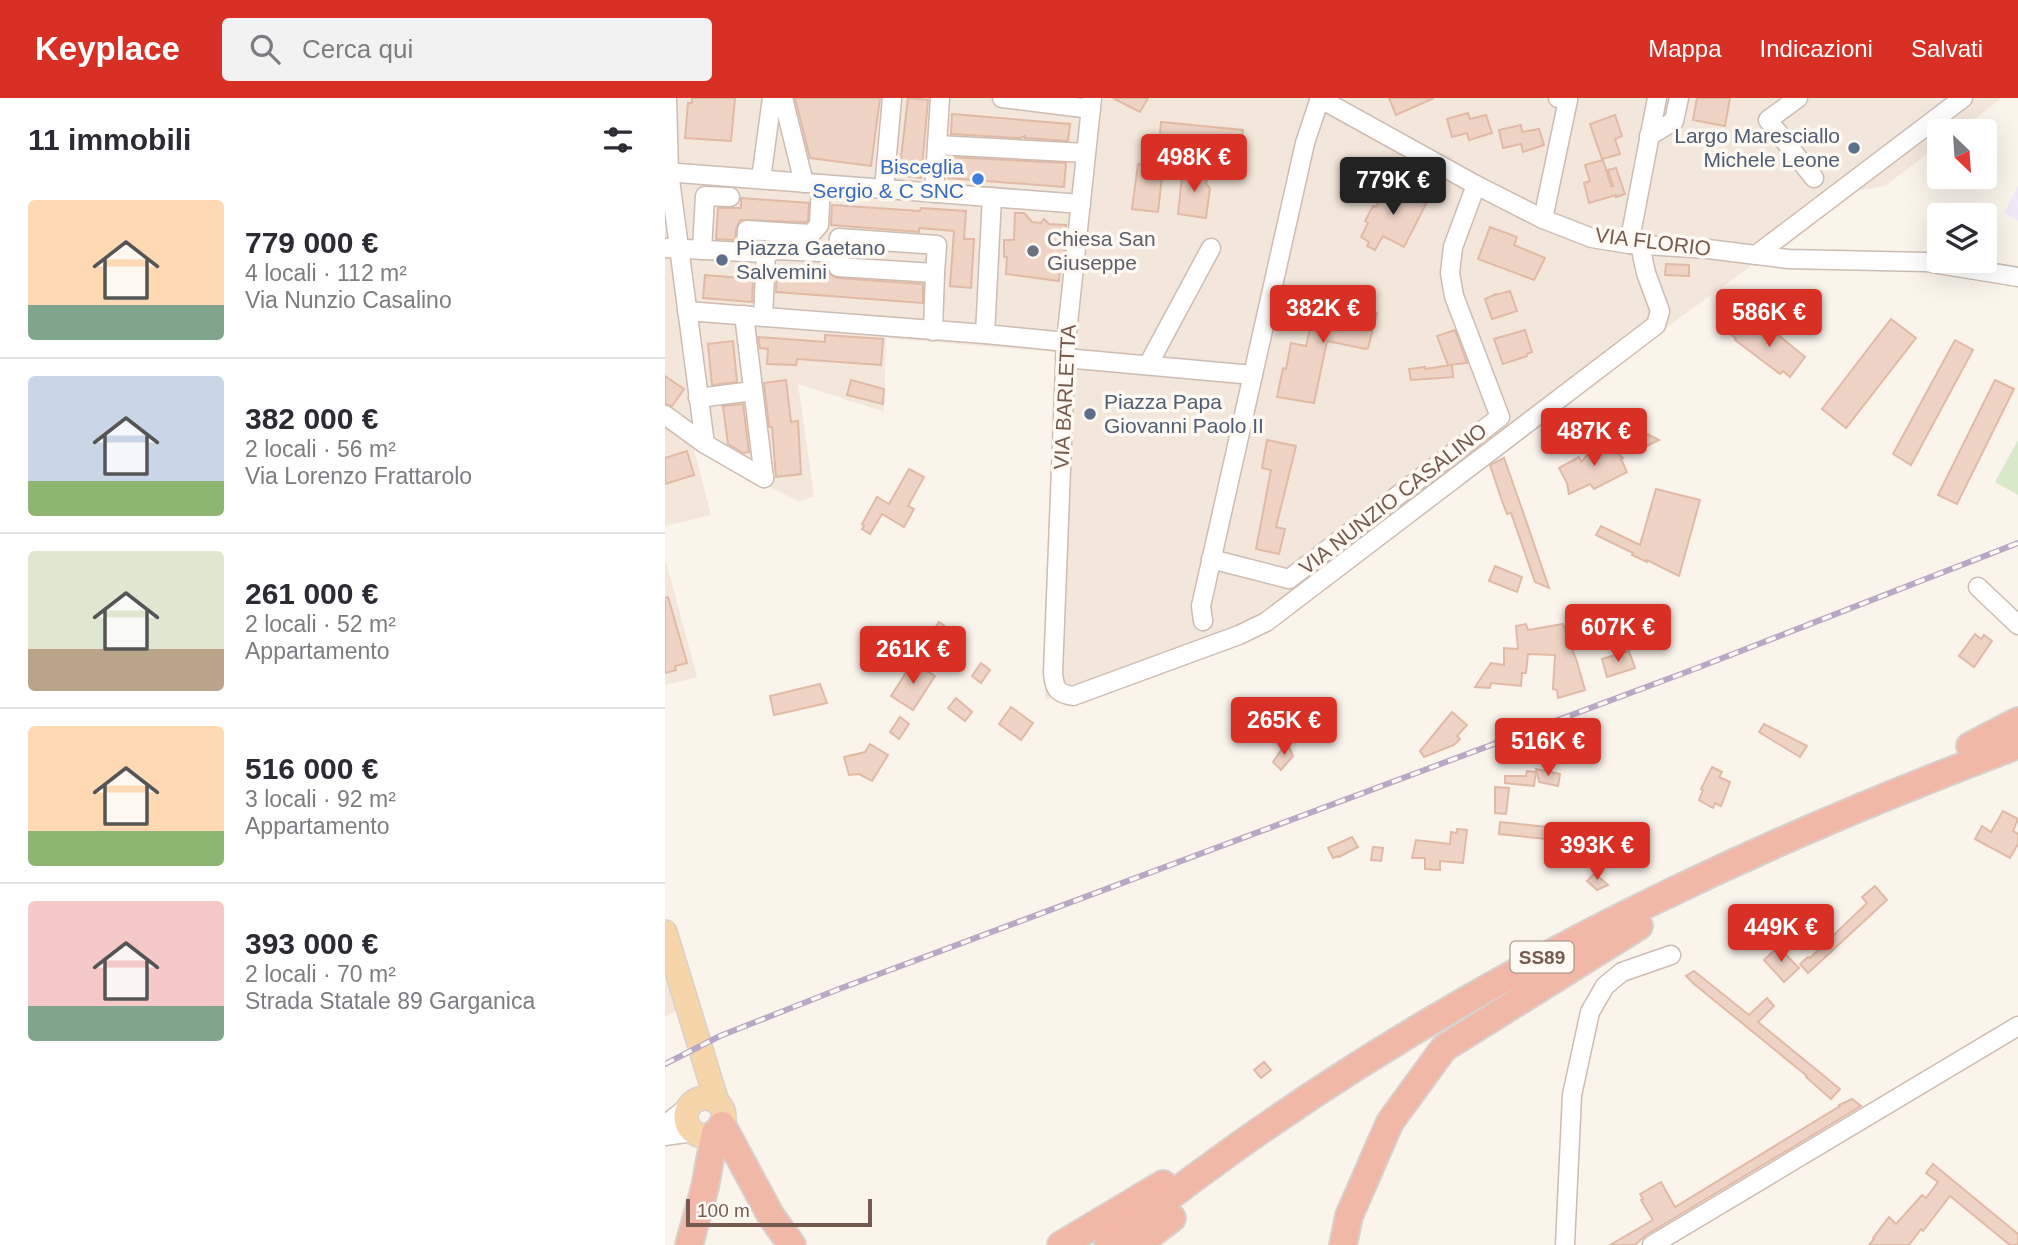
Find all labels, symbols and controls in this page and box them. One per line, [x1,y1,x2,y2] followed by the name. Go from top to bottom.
[222,18,712,81] search box
[35,30,180,67] text: Keyplace
[246,30,284,68] icon: search
[302,34,413,64] text: Cerca qui
[1648,35,1722,62] text: Mappa
[1760,35,1873,62] text: Indicazioni
[1911,35,1983,62] text: Salvati
[1927,119,1997,189] north arrow
[1927,119,1997,273] map controls
[599,121,637,159] icon: filters
[28,123,191,156] text: 11 immobili
[1674,124,1840,171] place label: Largo Maresciallo Michele Leone
[1137,134,1251,194] pin: 498K €
[1846,140,1862,156] marker: Largo Maresciallo Michele Leone
[1157,144,1231,170] text: 498K €
[812,155,964,202] place label: Bisceglia Sergio & C SNC
[1336,158,1450,217] pin: 779K €
[1356,167,1430,193] text: 779K €
[970,171,986,187] marker: Bisceglia Sergio & C SNC
[1927,203,1997,273] button: layers
[1594,223,1712,260] street label: VIA FLORIO
[245,226,378,259] text: 779 000 €
[1047,227,1156,274] place label: Chiesa San Giuseppe
[84,228,168,312] icon: home
[736,236,885,283] place label: Piazza Gaetano Salvemini
[1025,243,1041,259] marker: Chiesa San Giuseppe
[714,252,730,268] marker: Piazza Gaetano Salvemini
[245,260,407,286] text: 4 locali · 112 m²
[1266,286,1380,345] pin: 382K €
[245,287,452,313] text: Via Nunzio Casalino
[1712,289,1826,349] pin: 586K €
[1286,295,1360,321] text: 382K €
[1732,299,1806,325] text: 586K €
[1049,324,1080,470] street label: VIA BARLETTA
[1104,390,1264,437] place label: Piazza Papa Giovanni Paolo II
[245,402,378,435] text: 382 000 €
[84,404,168,488] icon: home
[1082,406,1098,422] marker: Piazza Papa Giovanni Paolo II
[1537,408,1651,468] pin: 487K €
[1295,418,1491,579] street label: VIA NUNZIO CASALINO
[1557,418,1631,444] text: 487K €
[245,436,396,462] text: 2 locali · 56 m²
[245,463,472,489] text: Via Lorenzo Frattarolo
[245,577,378,610] text: 261 000 €
[84,579,168,663] icon: home
[1561,604,1675,664] pin: 607K €
[245,611,396,637] text: 2 locali · 52 m²
[1581,614,1655,640] text: 607K €
[856,626,970,686] pin: 261K €
[876,636,950,662] text: 261K €
[245,638,389,664] text: Appartamento
[1227,698,1341,757] pin: 265K €
[1247,707,1321,733] text: 265K €
[1491,718,1605,778] pin: 516K €
[1511,728,1585,754] text: 516K €
[245,752,378,785] text: 516 000 €
[84,754,168,838] icon: home
[245,786,396,812] text: 3 locali · 92 m²
[245,813,389,839] text: Appartamento
[1540,822,1654,882] pin: 393K €
[1560,832,1634,858] text: 393K €
[1724,904,1838,964] pin: 449K €
[1744,914,1818,940] text: 449K €
[245,927,378,960] text: 393 000 €
[84,929,168,1013] icon: home
[1511,942,1573,972] road number: SS89
[245,961,396,987] text: 2 locali · 70 m²
[245,988,535,1014] text: Strada Statale 89 Garganica
[686,1196,871,1228] scale bar
[697,1200,750,1221] text: 100 m

